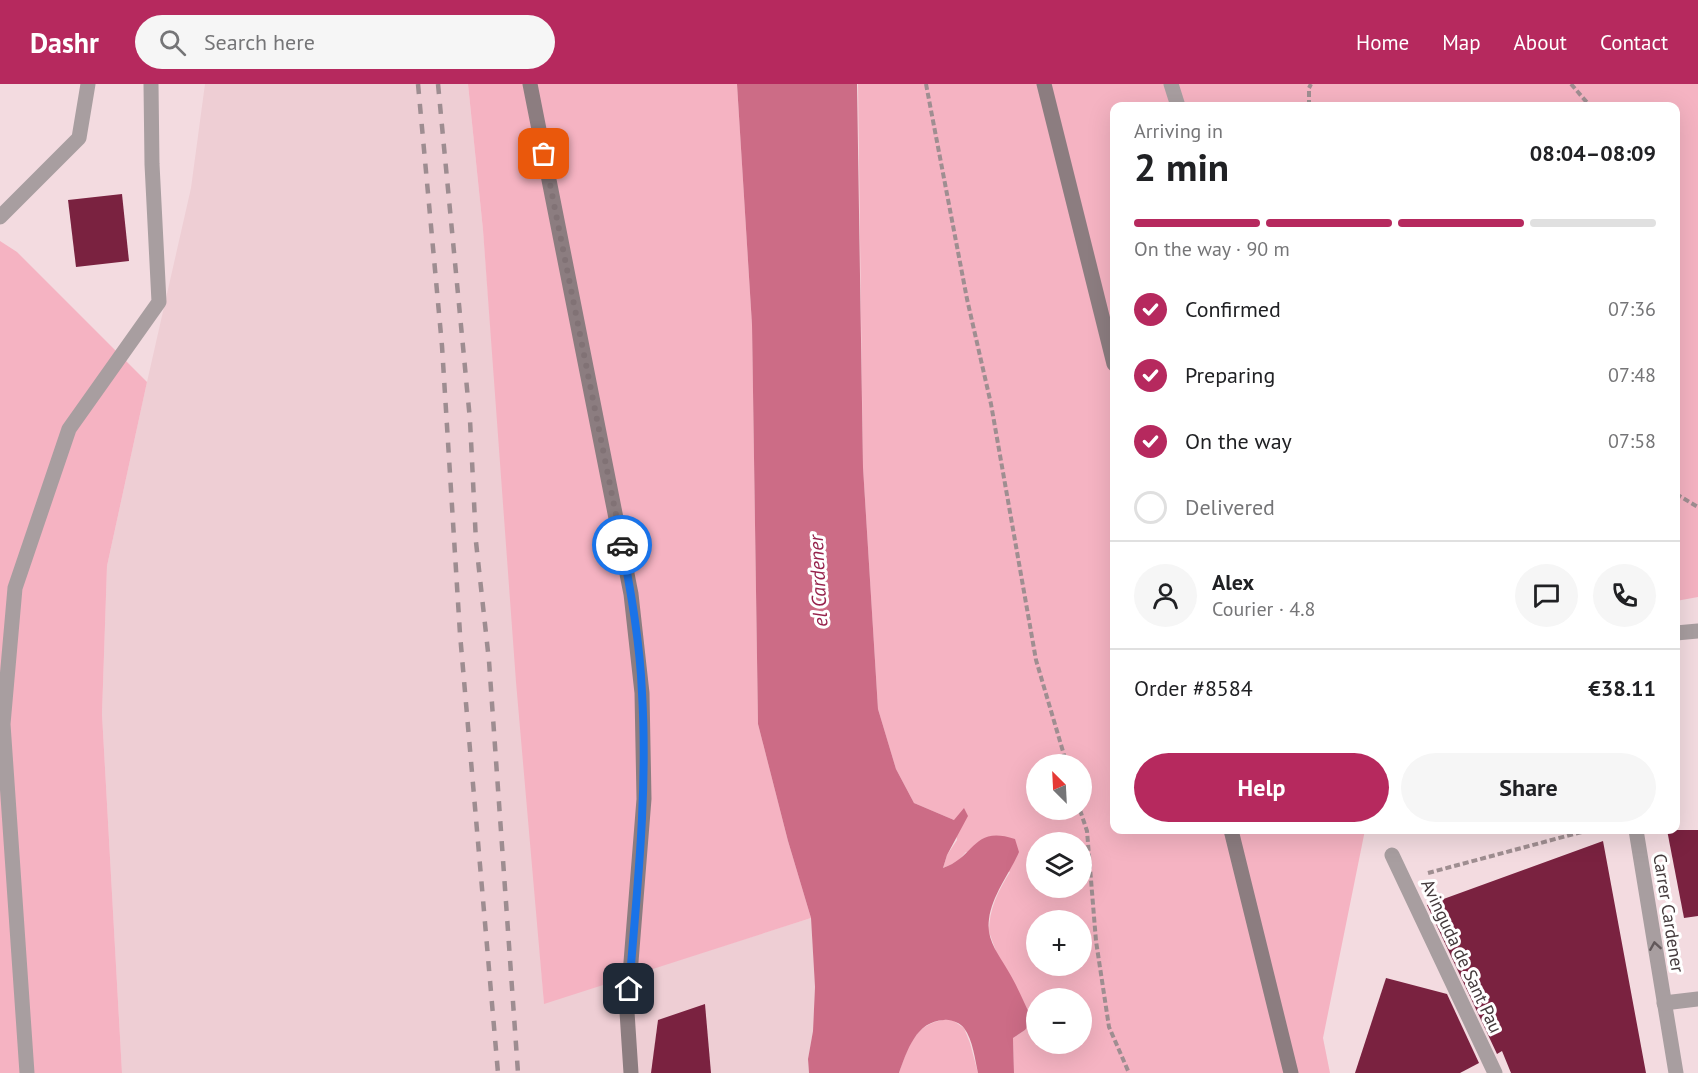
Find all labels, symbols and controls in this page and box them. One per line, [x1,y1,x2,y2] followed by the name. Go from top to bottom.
[135,15,555,69] search box
[30,24,99,61] text: Dashr
[156,26,189,59] icon: search
[204,28,315,56] text: Search here
[1356,29,1409,56] text: Home
[1442,29,1481,56] text: Map
[1514,29,1567,56] text: About
[1600,29,1668,56] text: Contact
[1134,118,1223,144] text: Arriving in
[518,128,569,179] pin
[527,137,560,170] icon: bag
[1530,139,1656,167] text: 08:04–08:09
[1134,141,1229,192] text: 2 min
[1134,236,1290,262] text: On the way · 90 m
[1134,293,1167,326] icon: check
[1185,295,1281,323] text: Confirmed
[1608,296,1656,322] text: 07:36
[1134,359,1167,392] icon: check
[1185,361,1275,389] text: Preparing
[1608,362,1656,388] text: 07:48
[1134,425,1167,458] icon: check
[1185,427,1292,455] text: On the way
[1608,428,1656,454] text: 07:58
[1185,493,1275,521] text: Delivered
[592,515,652,575] courier
[606,529,639,562] icon: car
[803,533,833,628] water label: el Cardener
[1134,564,1197,627] button: person
[1515,564,1578,627] button: chat
[1593,564,1656,627] button: phone
[1212,568,1254,596] text: Alex
[1212,596,1315,622] text: Courier · 4.8
[1134,674,1253,702] text: Order #8584
[1588,674,1656,702] text: €38.11
[1134,753,1389,822] button: Help
[1401,753,1656,822] button: Share
[1026,754,1092,820] north arrow
[1026,754,1092,1054] map controls
[1026,832,1092,898] button: layers
[1648,852,1690,974] street label: Carrer Cardener
[1416,875,1508,1037] street label: Avinguda de Sant Pau
[1026,910,1092,976] button: +
[1649,941,1662,951] one-way arrow
[603,963,654,1014] pin
[612,972,645,1005] icon: home
[1026,988,1092,1054] button: −

